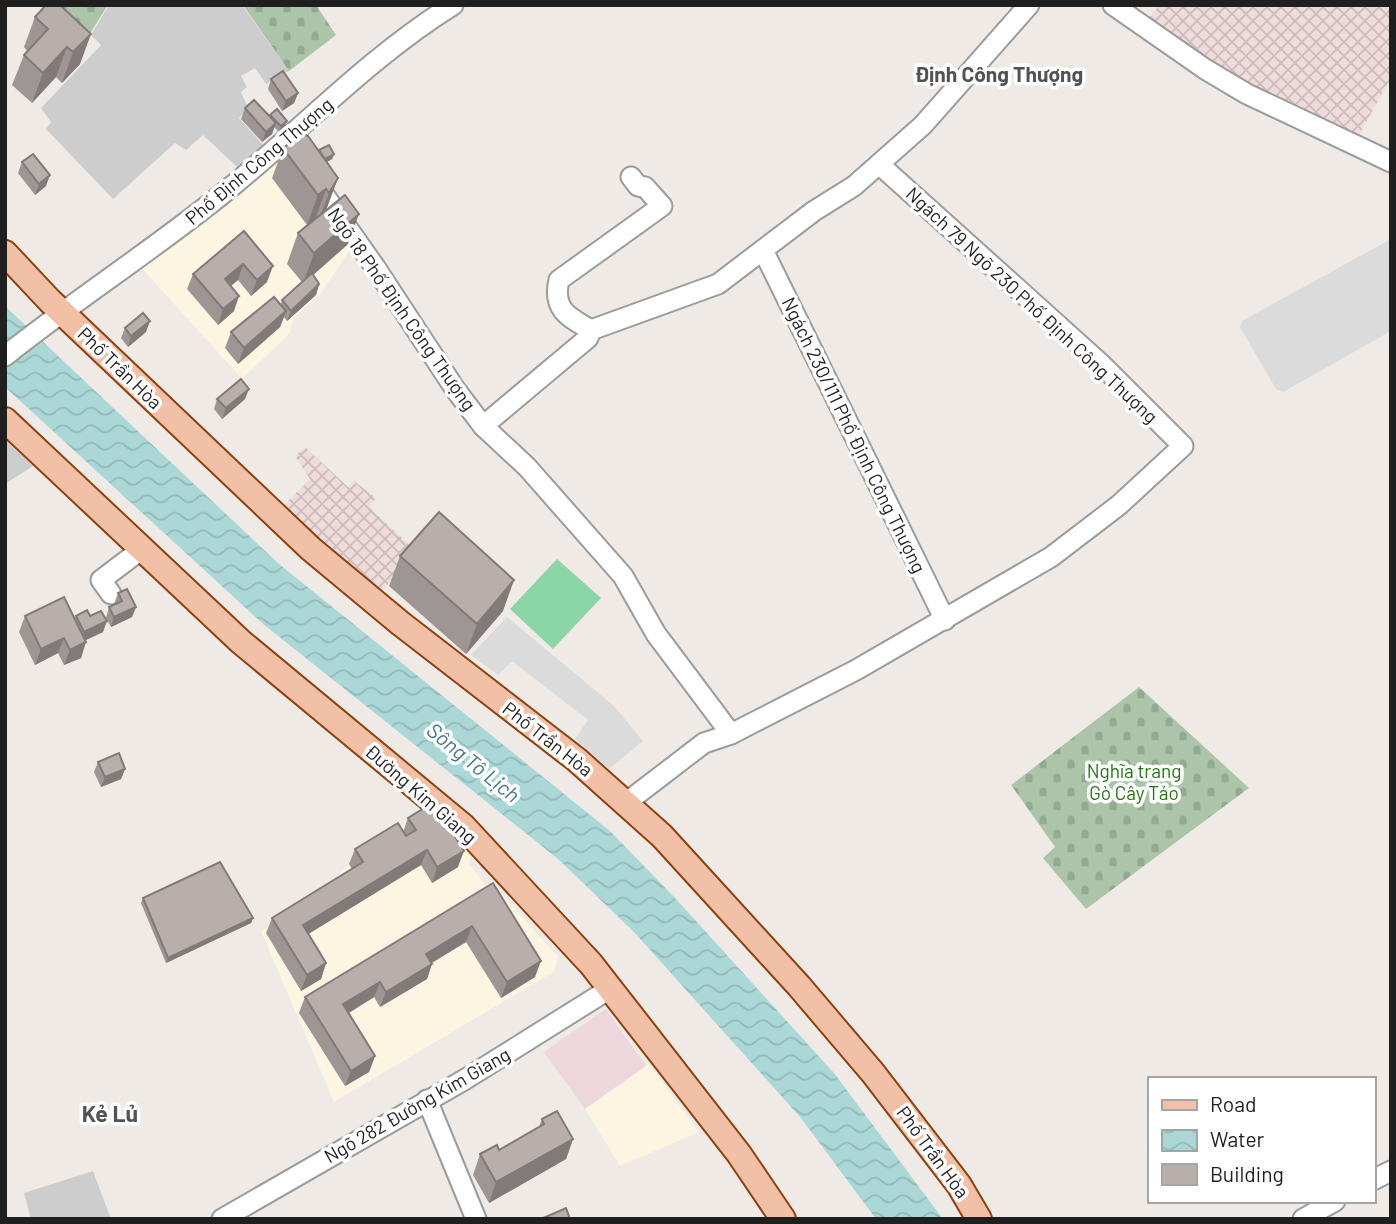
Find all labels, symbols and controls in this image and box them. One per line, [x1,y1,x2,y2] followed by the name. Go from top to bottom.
[915,61,1083,86] district label: Định Công Thượng
[180,92,337,229] street label: Phố Định Công Thượng
[902,182,1163,428] street label: Ngách 79 Ngõ 230 Phố Định Công Thượng
[323,203,481,415] street label: Ngõ 18 Phố Định Công Thượng
[778,293,931,576] street label: Ngách 230/111 Phố Định Công Thượng
[73,322,167,413] street label: Phố Trần Hòa
[499,696,598,781] street label: Phố Trần Hòa
[422,717,525,807] water label: Sông Tô Lịch
[361,739,482,848] street label: Đường Kim Giang
[1087,759,1181,804] park label: Nghĩa trang Gò Cây Táo
[320,1042,514,1167] street label: Ngõ 282 Đường Kim Giang
[1148,1077,1375,1203] legend
[1210,1091,1256,1116] text: Road
[82,1099,138,1127] district label: Kẻ Lủ
[892,1101,974,1202] street label: Phố Trần Hòa
[1210,1126,1265,1151] text: Water
[1210,1161,1284,1186] text: Building

